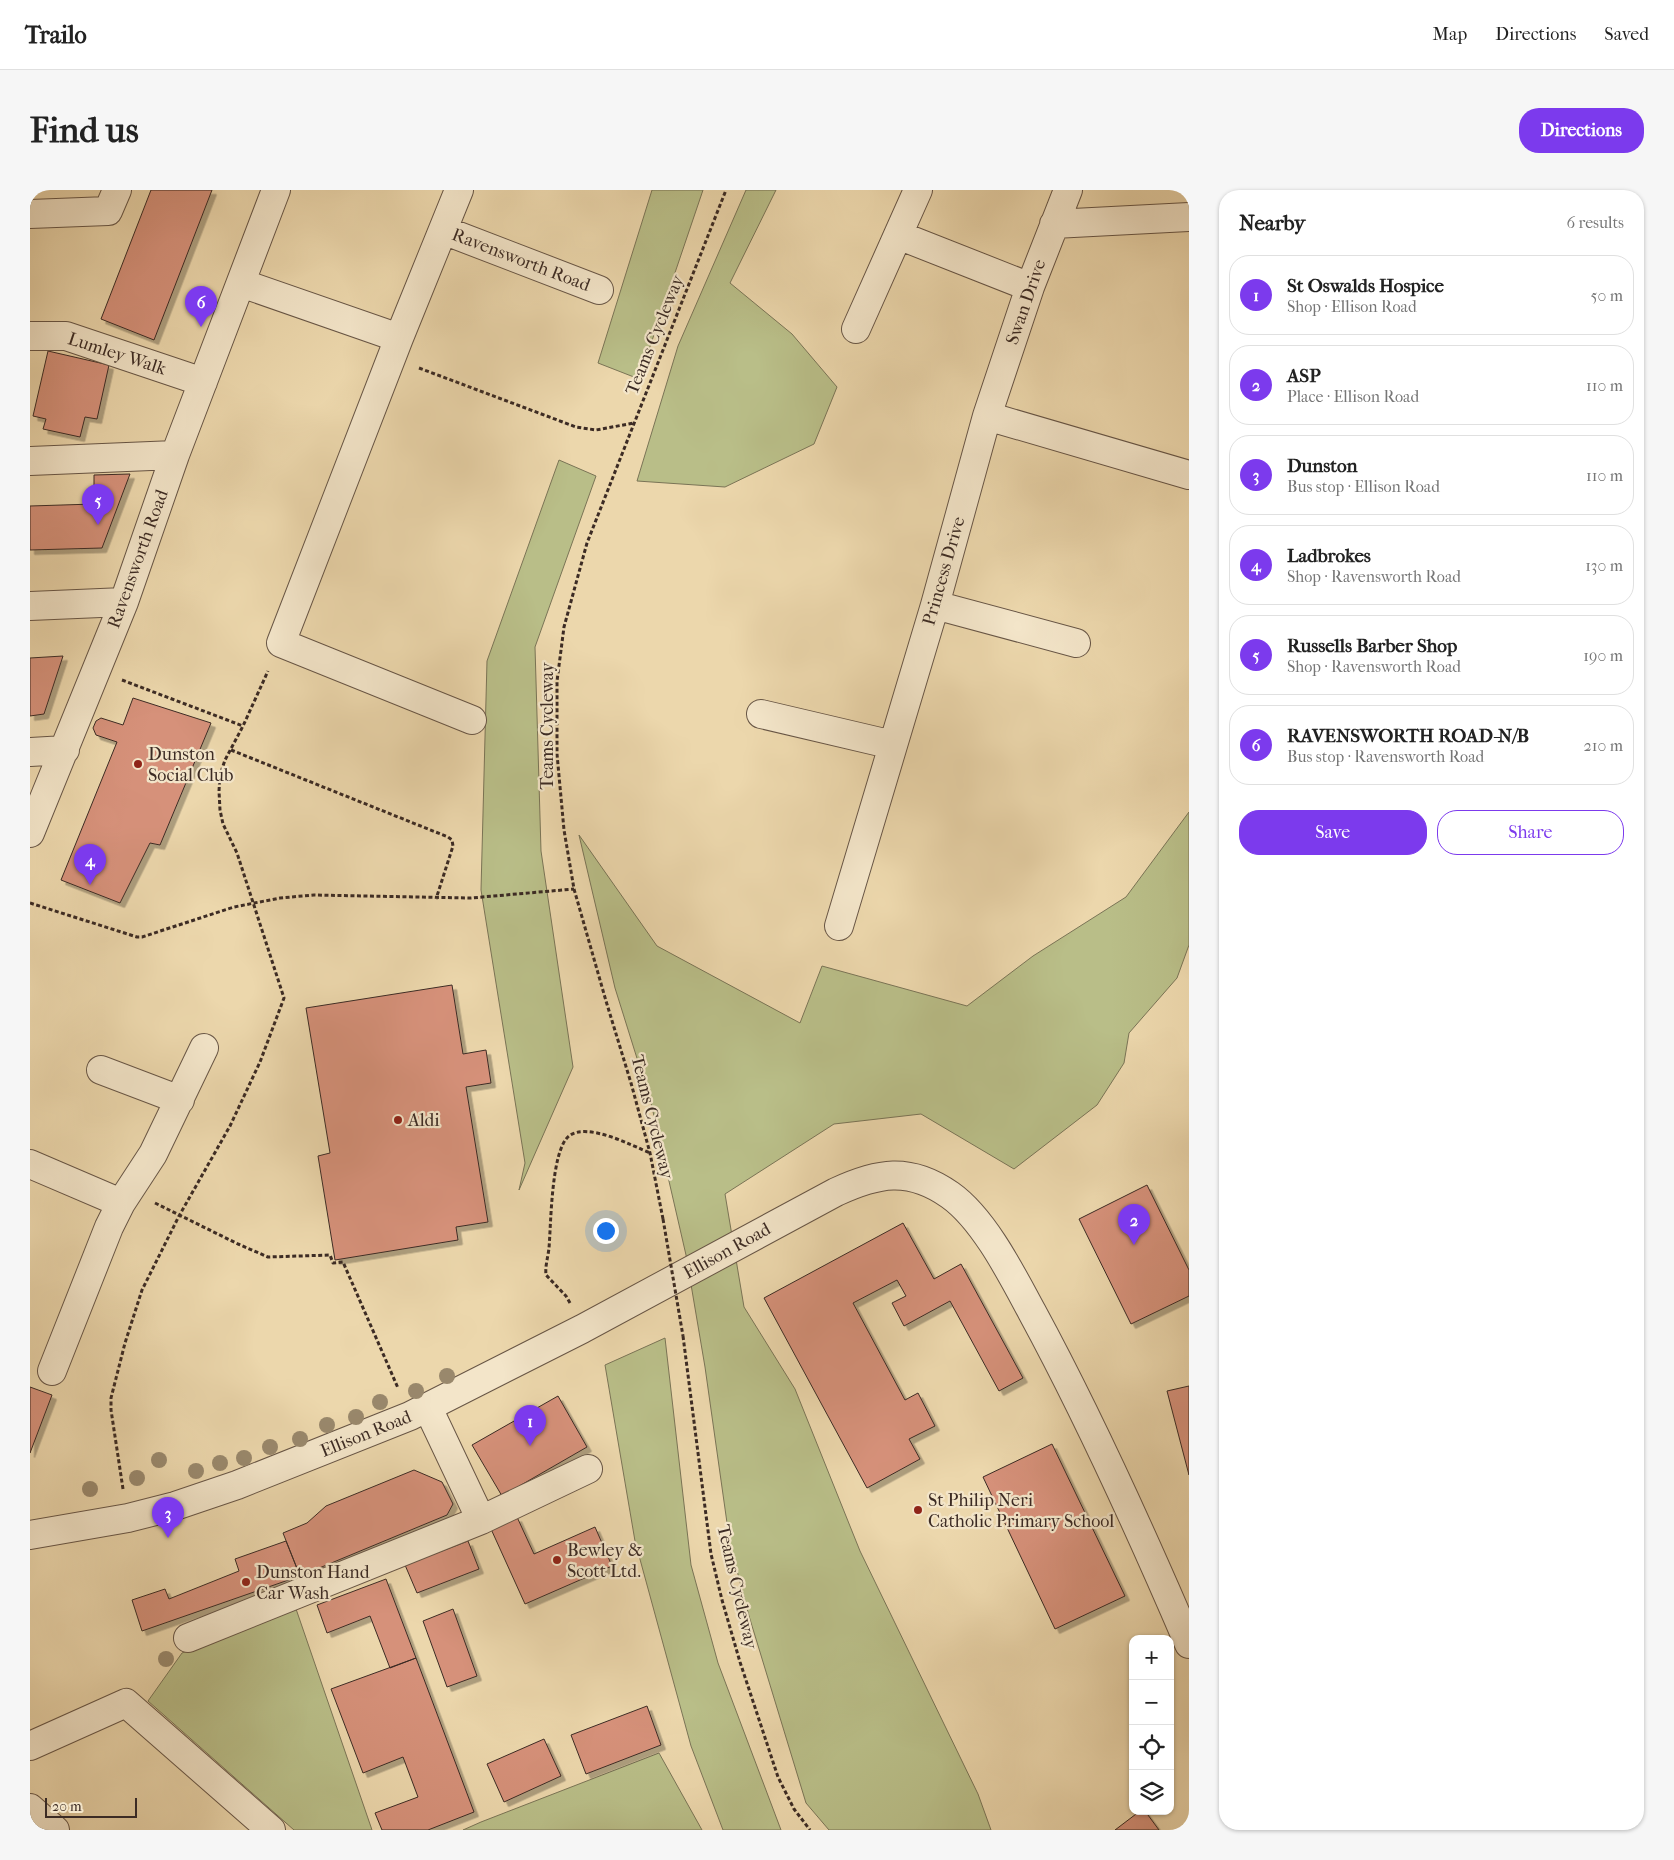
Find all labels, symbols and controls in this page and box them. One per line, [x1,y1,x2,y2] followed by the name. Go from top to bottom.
[25,21,87,49] text: Trailo
[1433,24,1467,45] text: Map
[1495,24,1576,45] text: Directions
[1604,24,1649,45] text: Saved
[1519,108,1644,153] button: Directions
[30,110,139,151] text: Find us
[1239,211,1305,235] text: Nearby
[1566,213,1624,232] text: 6 results
[449,224,593,296] street label: Ravensworth Road
[1002,257,1050,347] street label: Swan Drive
[621,271,689,398] street label: Teams Cycleway
[1287,275,1444,297] text: St Oswalds Hospice
[185,286,217,327] pin: 6
[1253,286,1259,305] text: 1
[1591,286,1623,305] text: 50 m
[1287,297,1417,316] text: Shop · Ellison Road
[65,328,169,380] street label: Lumley Walk
[1287,365,1321,387] text: ASP
[1252,376,1260,395] text: 2
[1586,376,1623,395] text: 110 m
[1287,387,1419,406] text: Place · Ellison Road
[1287,455,1358,477] text: Dunston
[1253,466,1259,485] text: 3
[1586,466,1623,485] text: 110 m
[1287,477,1440,496] text: Bus stop · Ellison Road
[82,484,114,525] pin: 5
[103,487,173,631] street label: Ravensworth Road
[918,514,970,628] street label: Princess Drive
[1287,545,1371,567] text: Ladbrokes
[1251,556,1261,575] text: 4
[1585,556,1623,575] text: 130 m
[1287,567,1461,586] text: Shop · Ravensworth Road
[1287,635,1457,657] text: Russells Barber Shop
[1253,646,1259,665] text: 5
[1583,646,1623,665] text: 190 m
[1287,657,1461,676] text: Shop · Ravensworth Road
[537,661,558,790] street label: Teams Cycleway
[1287,725,1529,747] text: RAVENSWORTH ROAD-N/B
[1252,736,1260,755] text: 6
[1584,736,1623,755] text: 210 m
[148,744,233,786] place label: Dunston Social Club
[1287,747,1484,766] text: Bus stop · Ravensworth Road
[132,758,144,770] marker: Dunston Social Club
[1239,810,1427,855] button: Save
[1437,810,1624,855] button: Share
[74,844,106,885] pin: 4
[626,1053,678,1183] street label: Teams Cycleway
[407,1110,440,1131] place label: Aldi
[392,1114,404,1126] marker: Aldi
[1118,1204,1150,1245] pin: 2
[593,1218,619,1244] your location
[680,1218,774,1284] street label: Ellison Road
[514,1405,546,1446] pin: 1
[317,1406,415,1462] street label: Ellison Road
[928,1490,1114,1532] place label: St Philip Neri Catholic Primary School
[152,1497,184,1538] pin: 3
[912,1504,924,1516] marker: St Philip Neri Catholic Primary School
[712,1523,762,1653] street label: Teams Cycleway
[567,1540,643,1582] place label: Bewley & Scott Ltd.
[551,1554,563,1566] marker: Bewley & Scott Ltd.
[256,1562,370,1604] place label: Dunston Hand Car Wash
[240,1576,252,1588] marker: Dunston Hand Car Wash
[1129,1635,1174,1815] map controls
[1129,1635,1174,1680] button: +
[1129,1680,1174,1725] button: −
[1129,1725,1174,1770] button: locate
[1129,1770,1174,1815] button: layers
[45,1795,138,1818] scale bar
[52,1798,82,1815] text: 20 m

